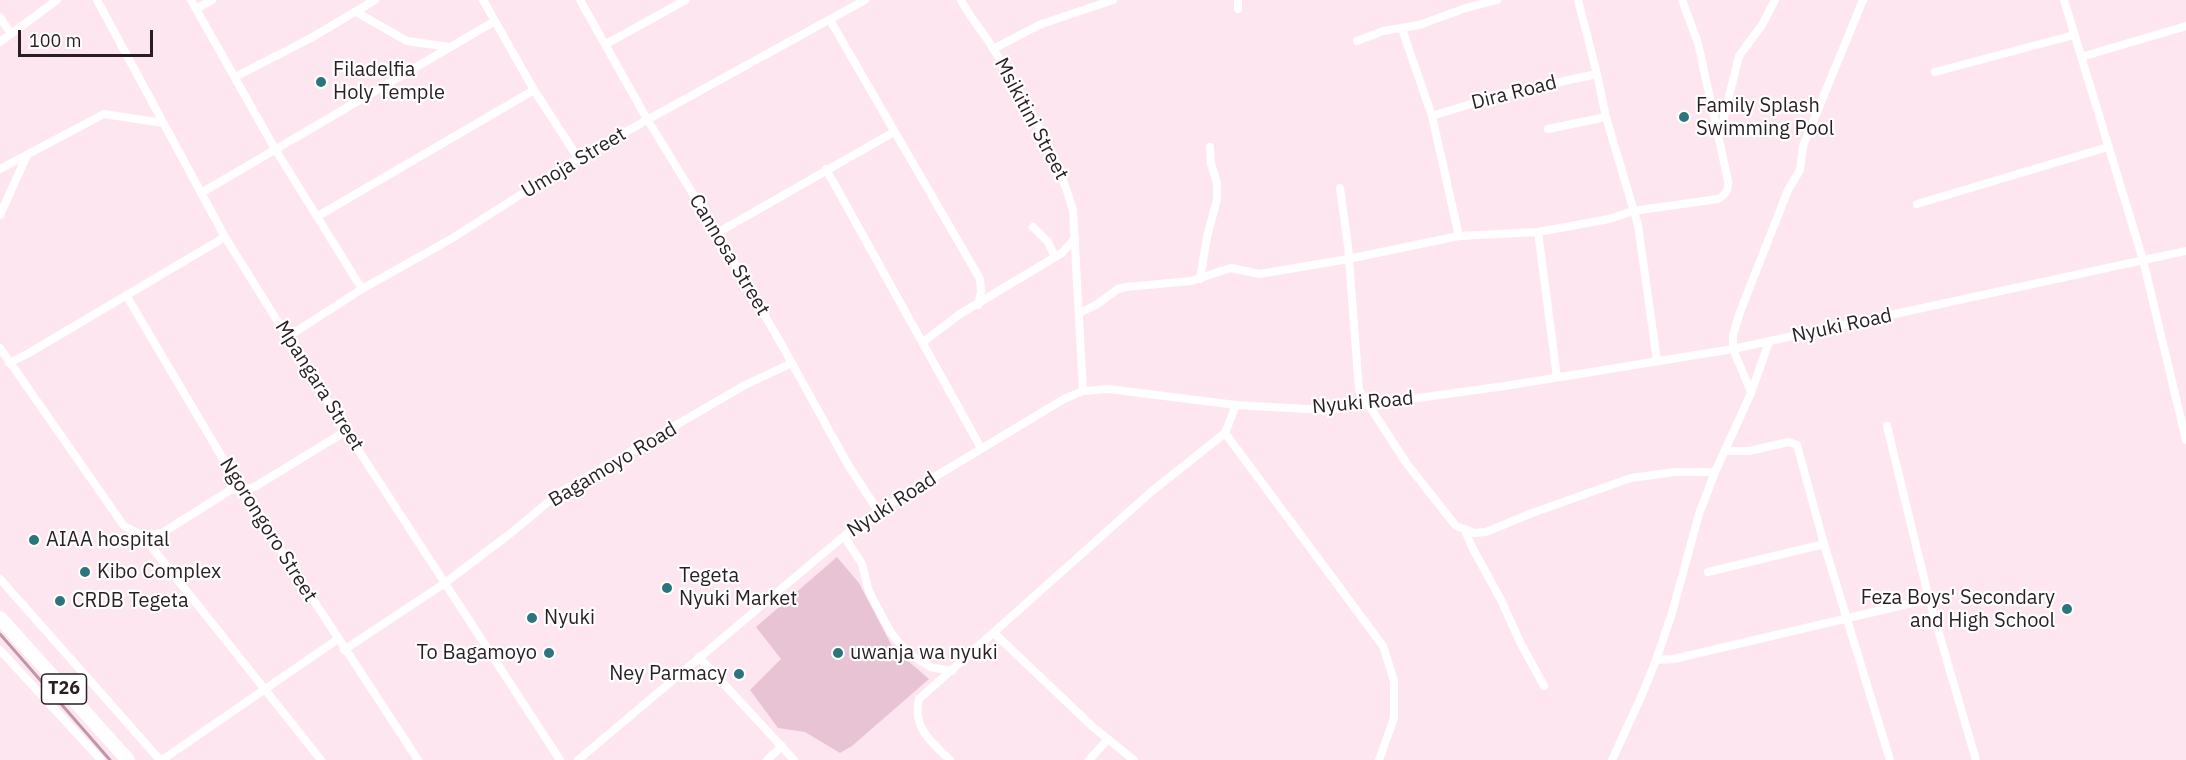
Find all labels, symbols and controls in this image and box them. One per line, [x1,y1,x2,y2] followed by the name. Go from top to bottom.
[21,18,156,56] scale bar
[29,29,81,52] text: 100 m
[989,54,1073,184] street label: Msikitini Street
[333,58,445,105] place label: Filadelfia Holy Temple
[1469,71,1559,115] street label: Dira Road
[314,75,328,89] marker: Filadelfia Holy Temple
[1696,94,1834,141] place label: Family Splash Swimming Pool
[1677,110,1691,124] marker: Family Splash Swimming Pool
[517,122,631,204] street label: Umoja Street
[683,190,775,320] street label: Cannosa Street
[1790,304,1894,348] street label: Nyuki Road
[269,317,369,455] street label: Mpangara Street
[1311,387,1415,419] street label: Nyuki Road
[545,417,681,513] street label: Bagamoyo Road
[214,454,322,606] street label: Ngorongoro Street
[843,467,941,543] street label: Nyuki Road
[46,528,170,552] place label: AIAA hospital
[27,533,41,547] marker: AIAA hospital
[97,560,221,584] place label: Kibo Complex
[679,564,797,611] place label: Tegeta Nyuki Market
[78,565,92,579] marker: Kibo Complex
[660,581,674,595] marker: Tegeta Nyuki Market
[1861,586,2055,633] place label: Feza Boys' Secondary and High School
[72,589,189,613] place label: CRDB Tegeta
[53,594,67,608] marker: CRDB Tegeta
[2060,602,2074,616] marker: Feza Boys' Secondary and High School
[544,606,595,630] place label: Nyuki
[525,611,539,625] marker: Nyuki
[416,641,537,665] place label: To Bagamoyo
[850,641,998,665] place label: uwanja wa nyuki
[542,646,556,660] marker: To Bagamoyo
[831,646,845,660] marker: uwanja wa nyuki
[609,662,727,686] place label: Ney Parmacy
[732,667,746,681] marker: Ney Parmacy
[42,674,86,704] road number: T26

